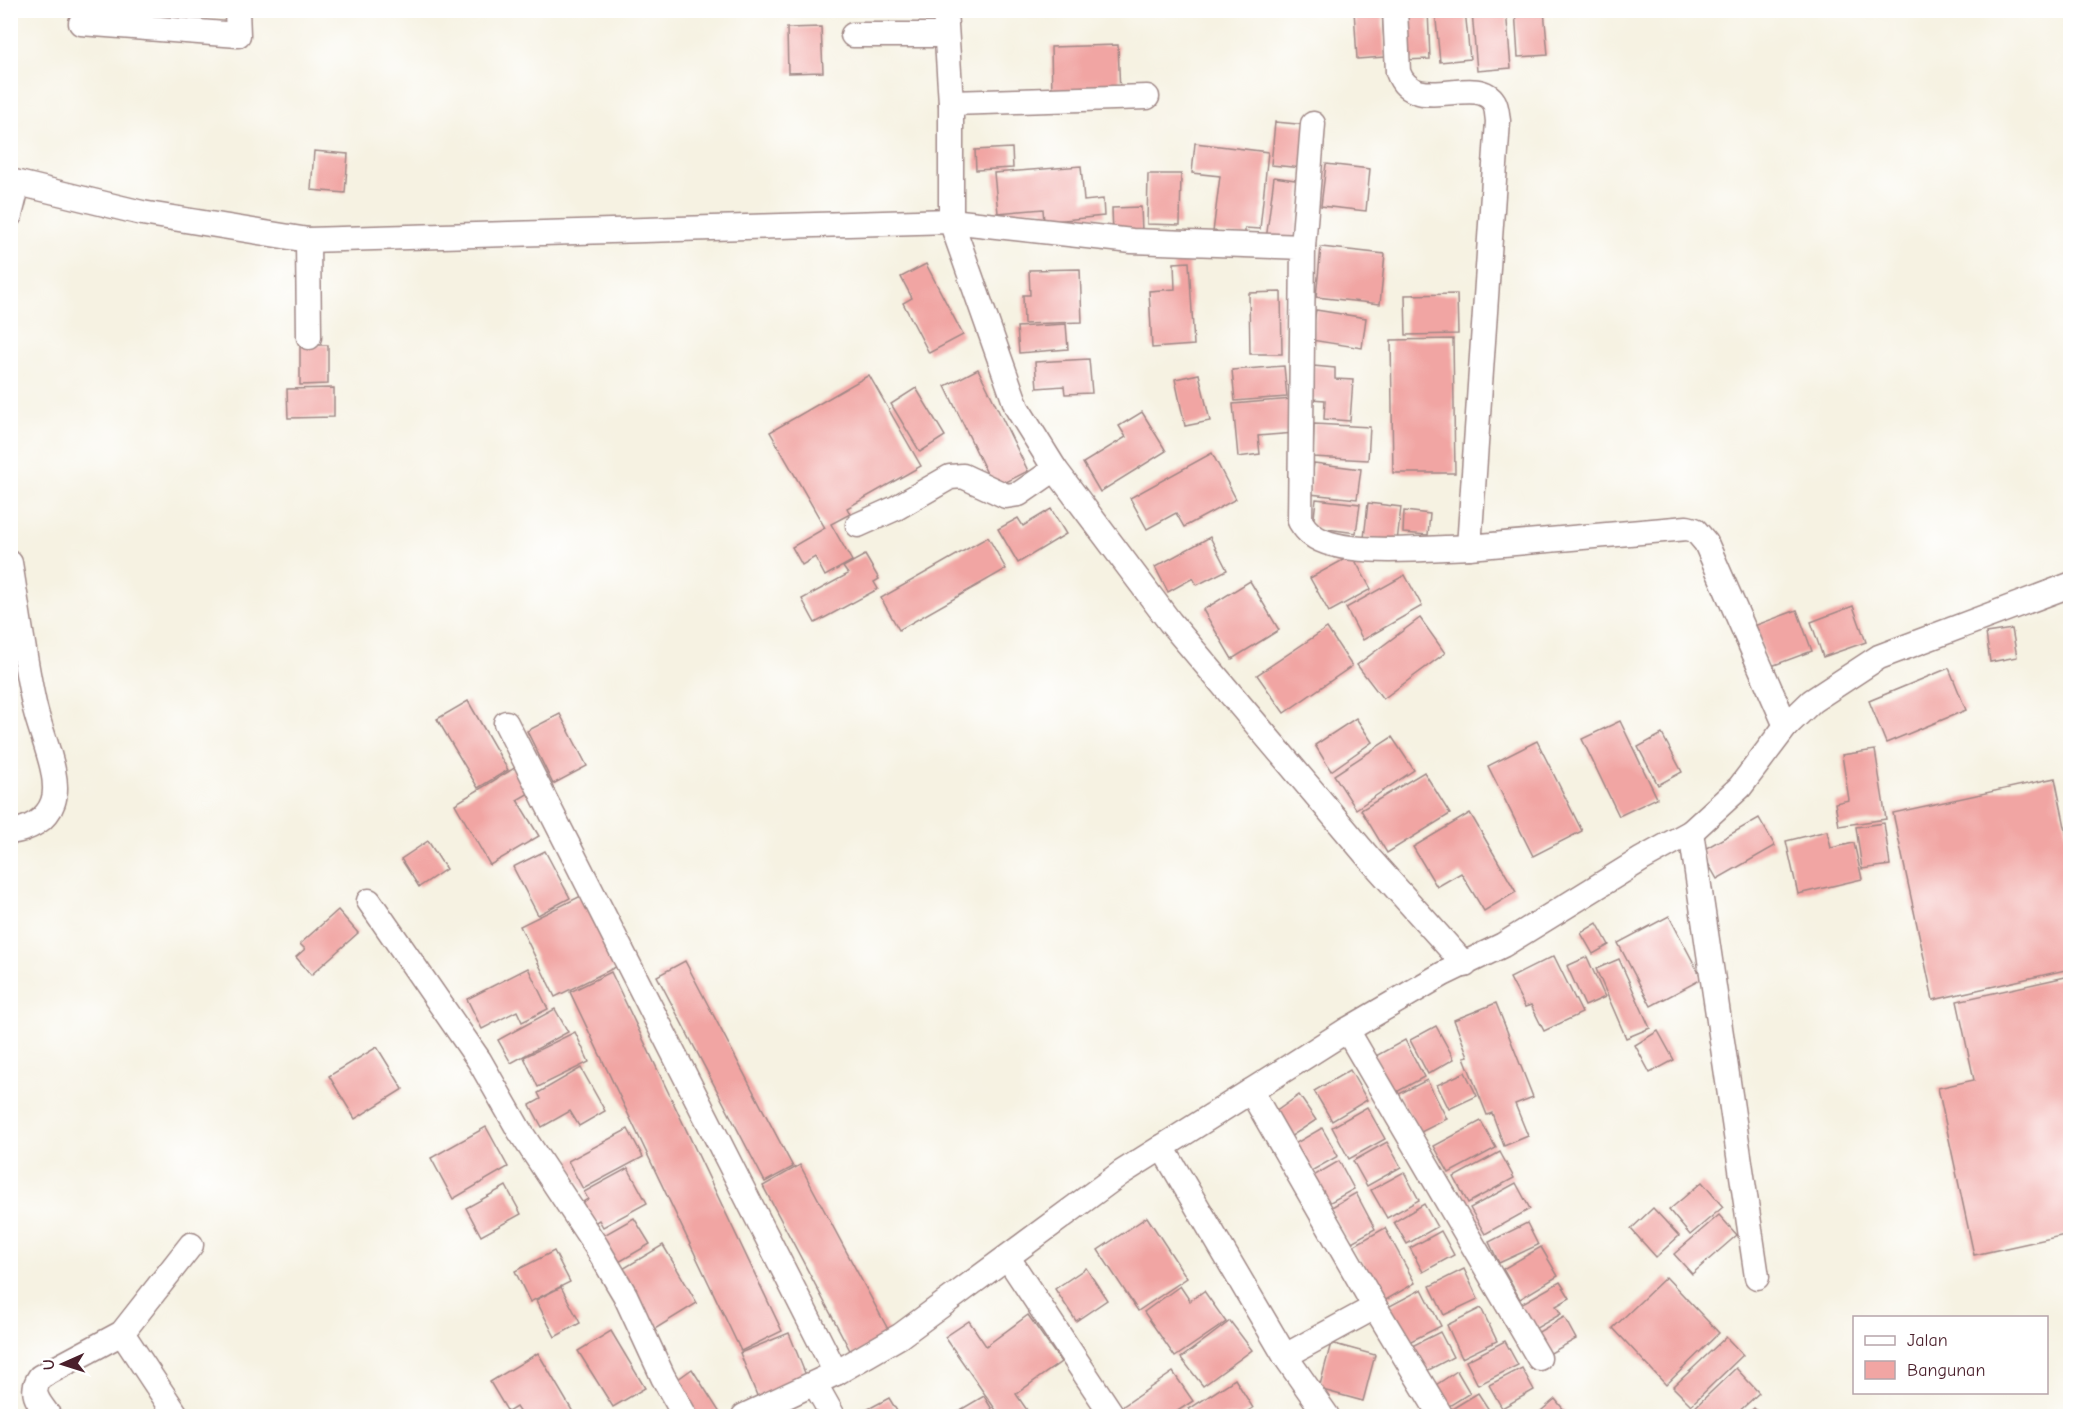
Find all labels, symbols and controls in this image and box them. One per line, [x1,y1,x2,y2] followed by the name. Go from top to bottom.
[1853,1316,2048,1394] legend
[1907,1330,1948,1351] text: Jalan
[33,1334,93,1394] north arrow
[40,1359,58,1371] text: U
[1907,1360,1985,1381] text: Bangunan

